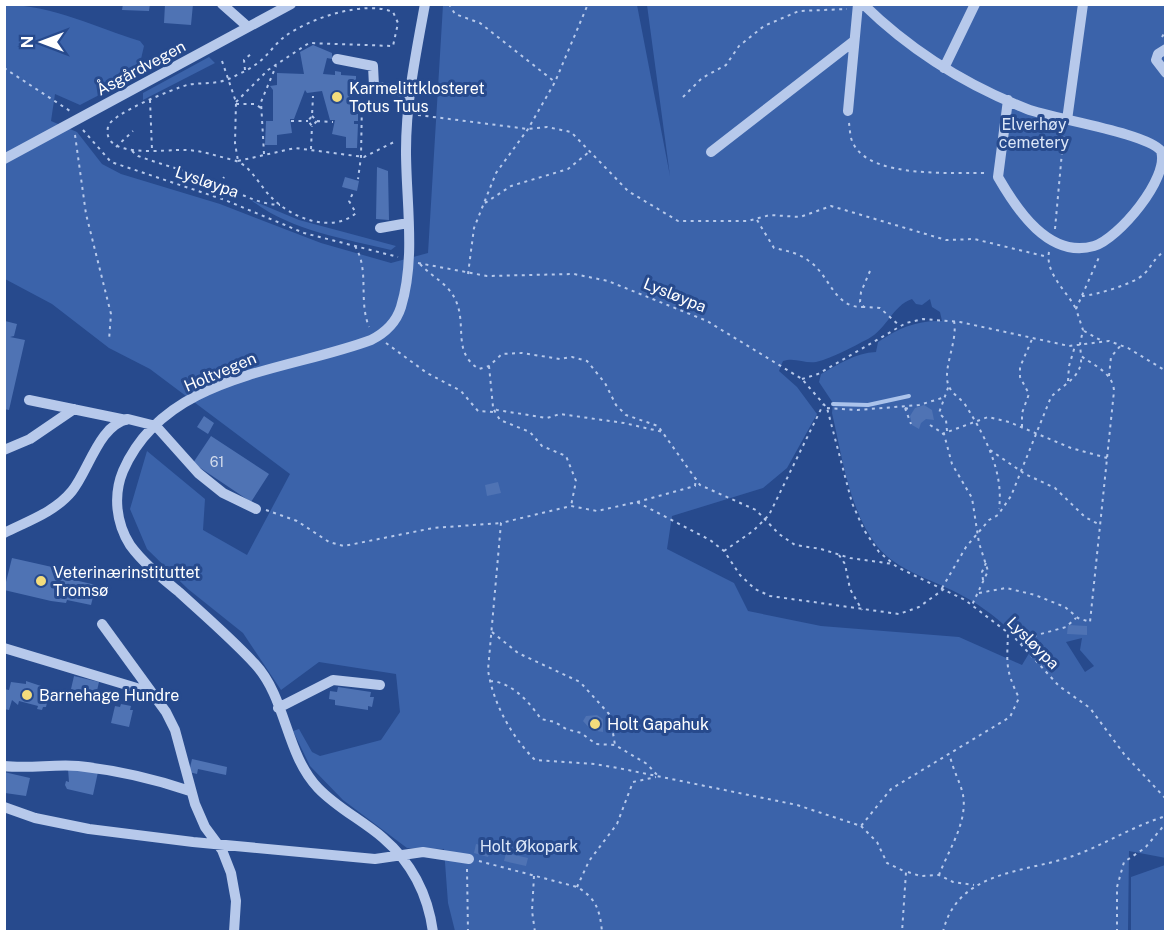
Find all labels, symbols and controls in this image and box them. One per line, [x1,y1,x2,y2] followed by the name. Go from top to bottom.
[12,12,72,72] north arrow
[92,35,189,99] street label: Åsgårdvegen
[18,36,37,48] text: N
[349,79,485,116] place label: Karmelittklosteret Totus Tuus
[330,90,344,104] marker: Karmelittklosteret Totus Tuus
[999,115,1070,152] park label: Elverhøy cemetery
[173,162,241,202] street label: Lysløypa
[641,274,709,316] street label: Lysløypa
[181,348,259,396] street label: Holtvegen
[210,454,224,470] house number: 61
[53,563,200,600] place label: Veterinærinstituttet Tromsø
[34,574,48,588] marker: Veterinærinstituttet Tromsø
[1003,613,1063,673] street label: Lysløypa
[39,686,179,705] place label: Barnehage Hundre
[20,688,34,702] marker: Barnehage Hundre
[607,715,709,734] place label: Holt Gapahuk
[588,717,602,731] marker: Holt Gapahuk
[480,837,578,856] park label: Holt Økopark

